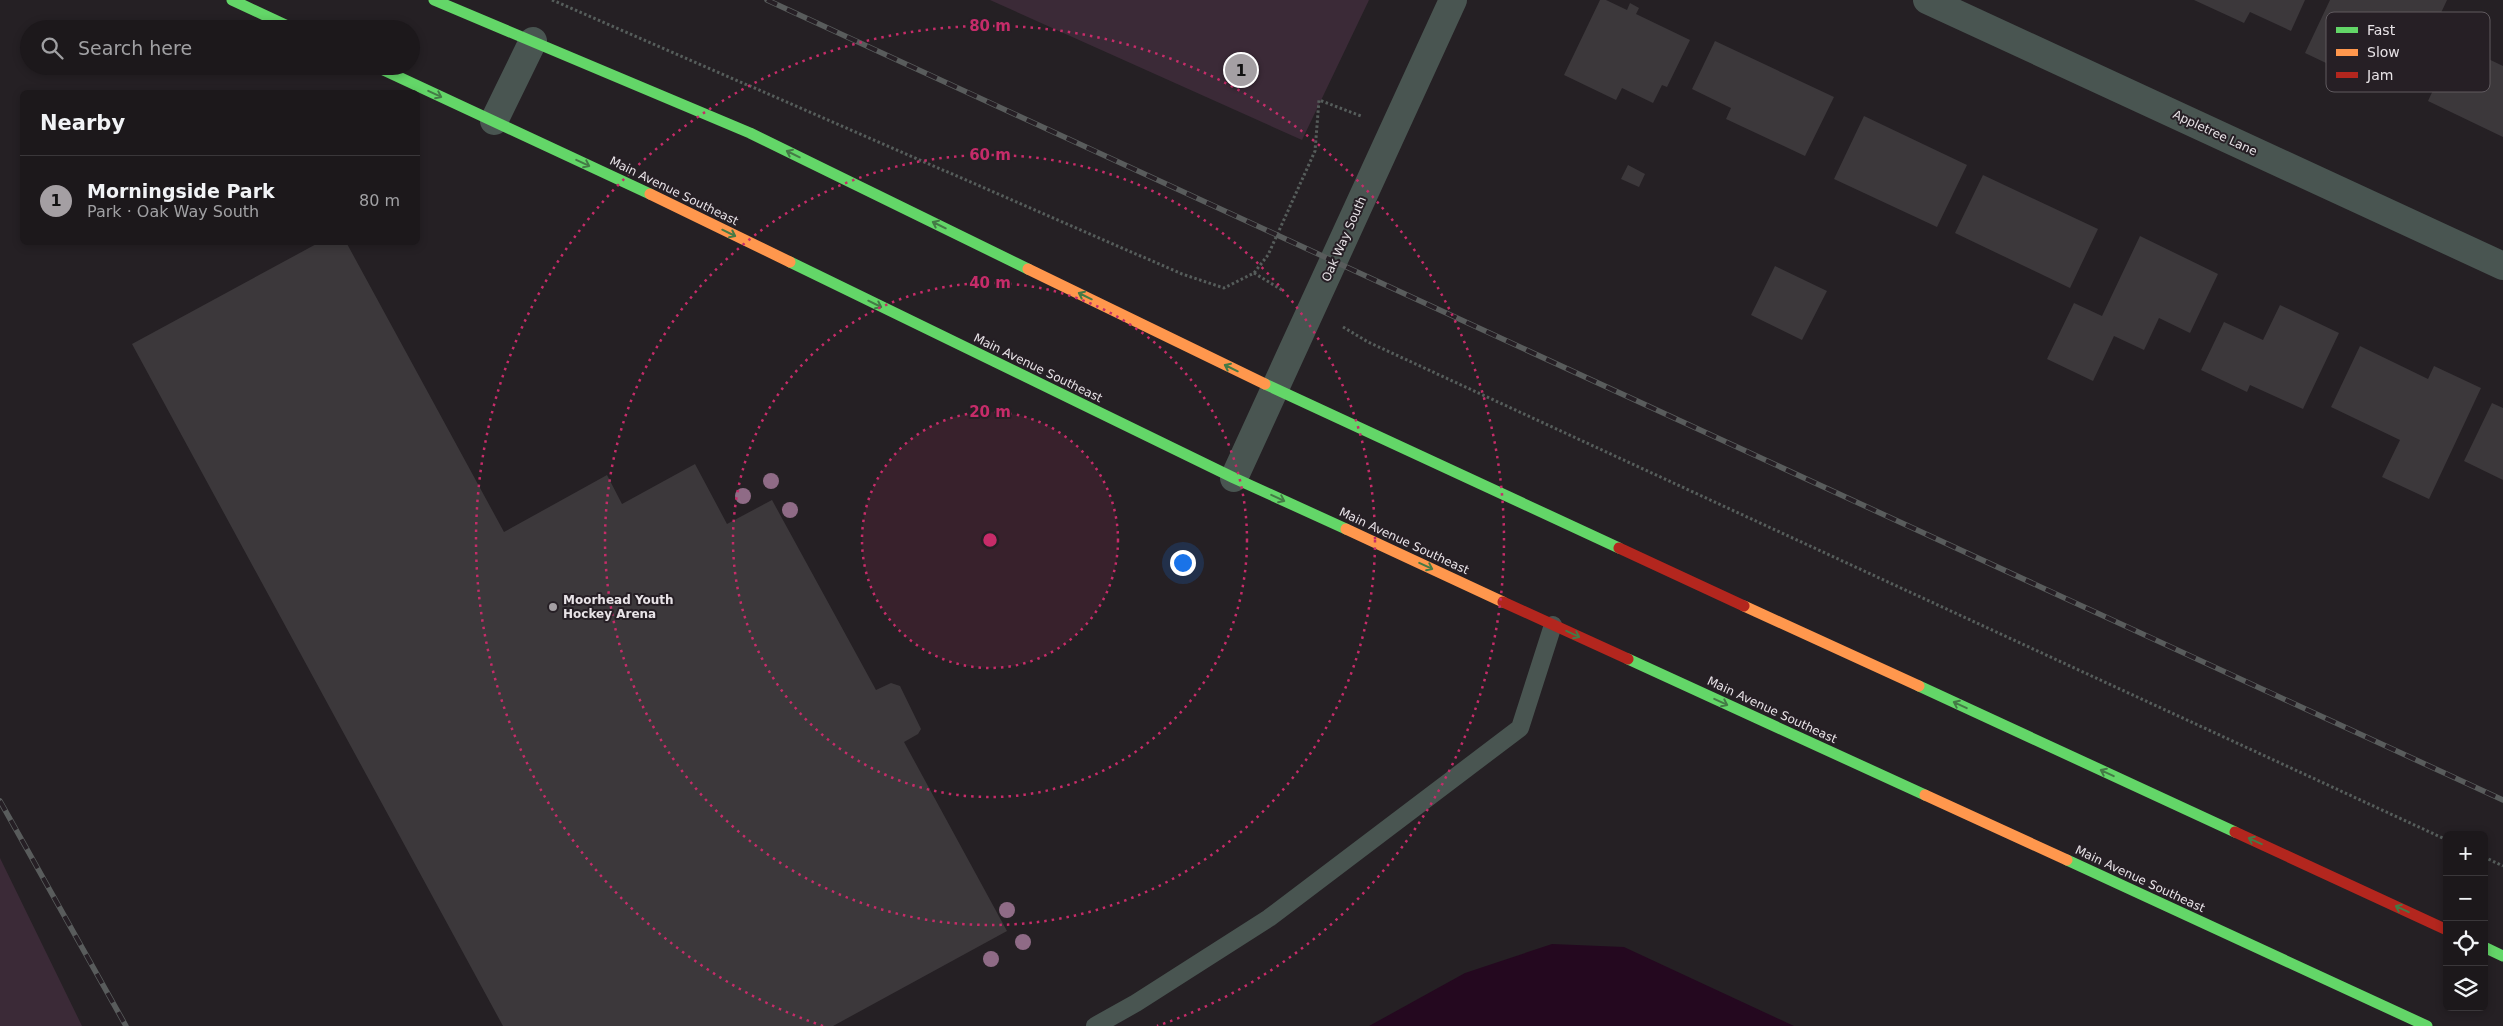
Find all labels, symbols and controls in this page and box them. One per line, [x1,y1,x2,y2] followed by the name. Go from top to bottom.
[2326,12,2490,92] legend
[969,17,1011,35] text: 80 m
[20,20,420,75] search box
[2367,22,2396,38] text: Fast
[38,34,66,62] icon: search
[78,37,192,59] text: Search here
[2367,44,2400,60] text: Slow
[1225,51,1257,89] pin: 1
[2366,67,2393,83] text: Jam
[428,89,443,99] one-way arrow
[2171,107,2259,159] street label: Appletree Lane
[40,111,125,135] text: Nearby
[969,146,1011,164] text: 60 m
[785,149,800,159] one-way arrow
[607,154,741,228] street label: Main Avenue Southeast
[575,158,590,168] one-way arrow
[87,180,275,202] text: Morningside Park
[50,191,62,210] text: 1
[359,191,400,210] text: 80 m
[1319,194,1369,284] street label: Oak Way South
[87,202,259,221] text: Park · Oak Way South
[932,220,947,229] one-way arrow
[721,229,736,238] one-way arrow
[969,274,1011,292] text: 40 m
[1078,291,1093,300] one-way arrow
[868,299,883,309] one-way arrow
[971,331,1105,405] street label: Main Avenue Southeast
[1223,363,1238,373] one-way arrow
[969,403,1011,421] text: 20 m
[1270,494,1285,504] one-way arrow
[1337,505,1471,577] street label: Main Avenue Southeast
[981,531,999,549] centre of rings
[1170,550,1196,576] your location
[1418,562,1433,572] one-way arrow
[563,593,674,621] place label: Moorhead Youth Hockey Arena
[547,601,559,613] marker: Moorhead Youth Hockey Arena
[1565,630,1580,639] one-way arrow
[1705,674,1839,746] street label: Main Avenue Southeast
[1713,697,1728,707] one-way arrow
[1953,700,1968,710] one-way arrow
[2100,768,2115,778] one-way arrow
[2443,831,2488,1011] map controls
[2443,831,2488,876] button: +
[2248,836,2263,846] one-way arrow
[2073,843,2207,915] street label: Main Avenue Southeast
[2443,876,2488,921] button: −
[2395,904,2410,914] one-way arrow
[2443,921,2488,966] button: locate
[2443,966,2488,1011] button: layers

